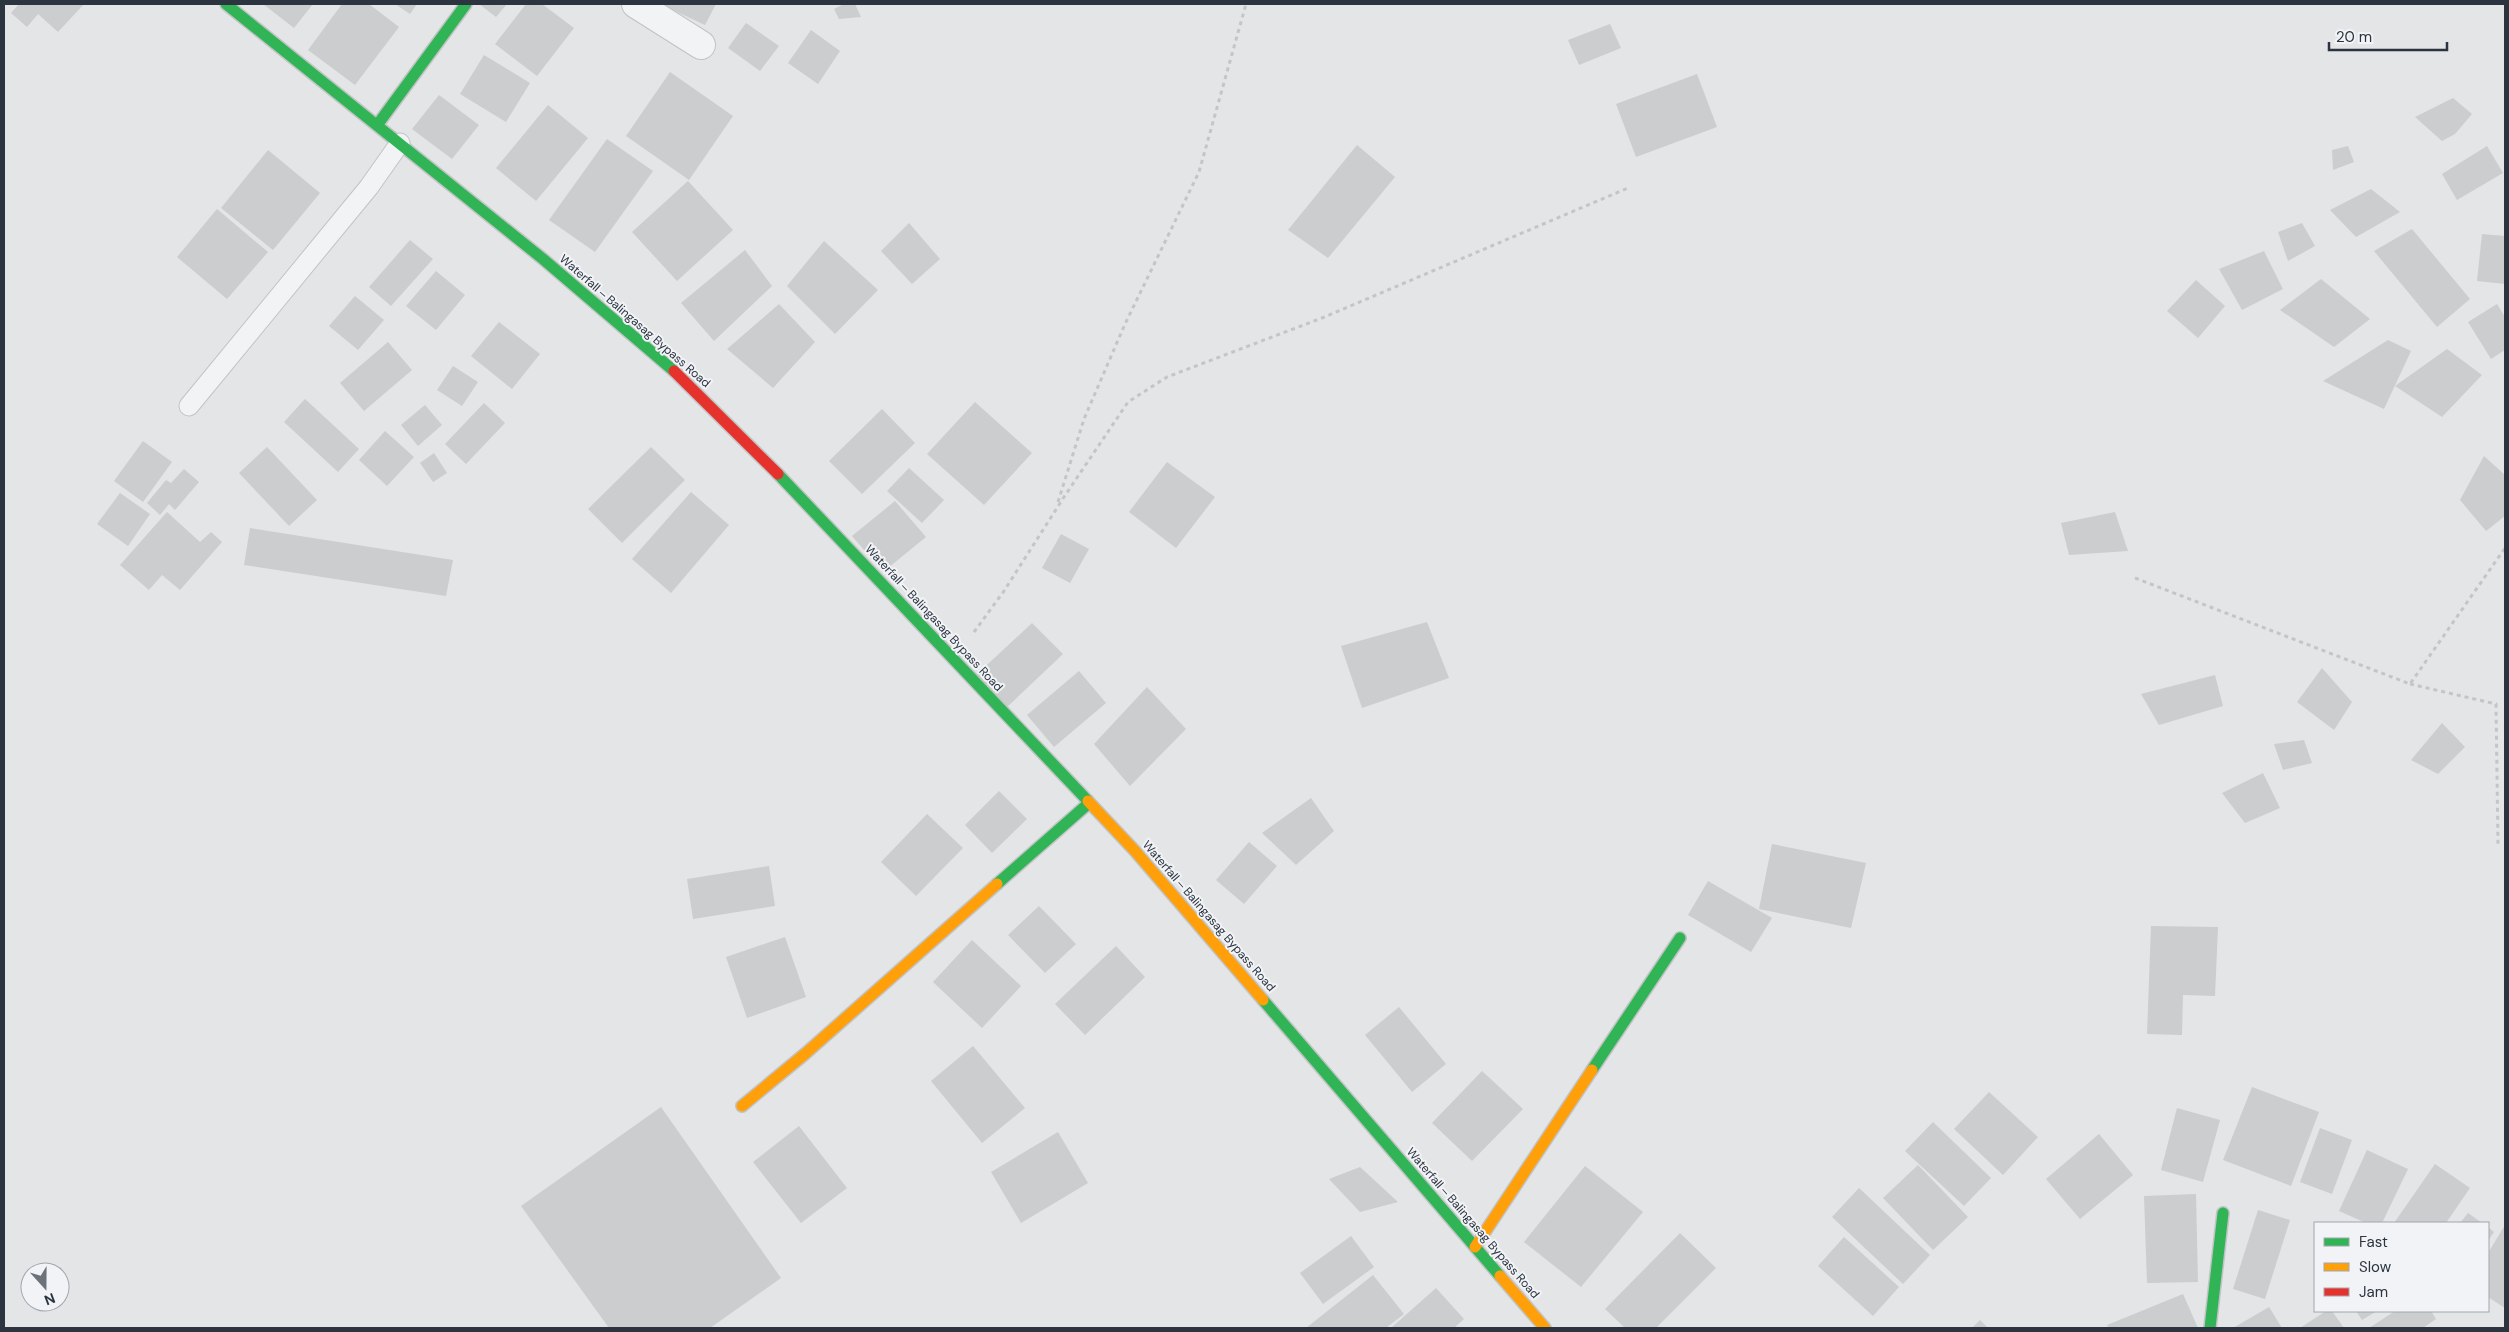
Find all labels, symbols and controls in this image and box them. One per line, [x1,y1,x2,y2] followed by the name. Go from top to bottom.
[2329,20,2446,52] scale bar
[2336,27,2372,47] text: 20 m
[556,251,714,391] street label: Waterfall ‒ Balingasag Bypass Road
[862,541,1006,695] street label: Waterfall ‒ Balingasag Bypass Road
[1139,837,1279,995] street label: Waterfall ‒ Balingasag Bypass Road
[1403,1144,1543,1302] street label: Waterfall ‒ Balingasag Bypass Road
[2314,1222,2489,1312] legend
[2359,1232,2388,1252] text: Fast
[2359,1257,2392,1277] text: Slow
[20,1262,70,1312] north arrow
[2359,1282,2388,1302] text: Jam
[42,1289,58,1309] text: N

